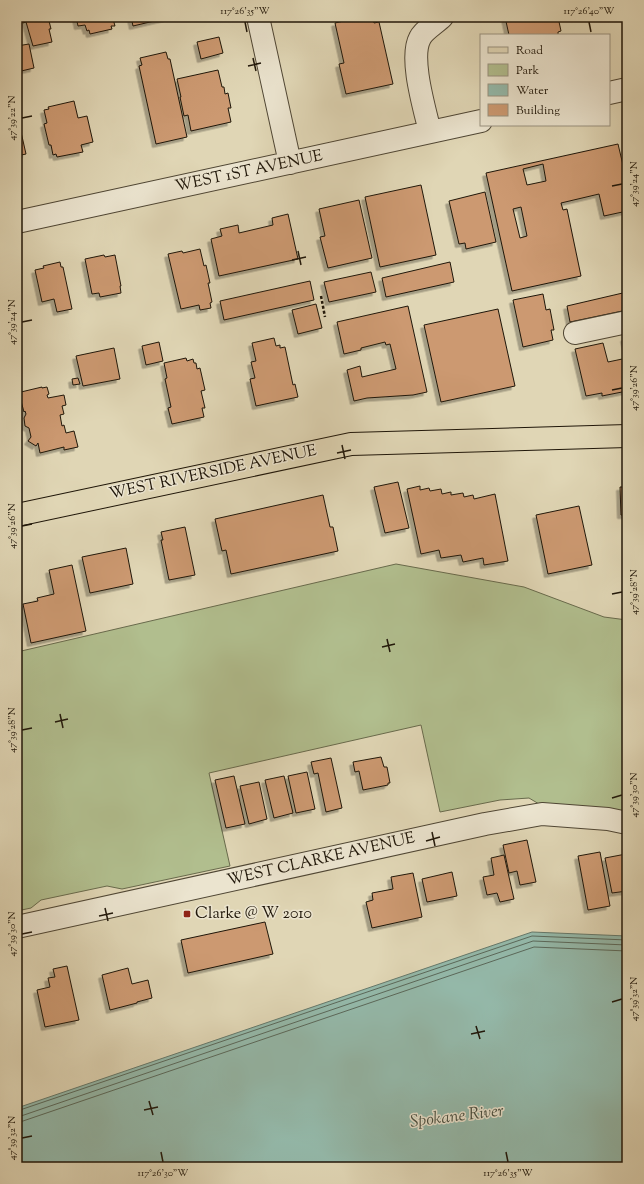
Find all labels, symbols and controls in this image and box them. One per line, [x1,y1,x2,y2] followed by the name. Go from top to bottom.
[220,4,270,19] text: 117°26'35"W
[564,4,614,19] text: 117°26'40"W
[480,34,610,126] legend
[516,42,543,60] text: Road
[516,62,539,80] text: Park
[516,82,549,100] text: Water
[5,95,20,141] text: 47°39'22"N
[516,102,560,120] text: Building
[173,145,325,199] street label: WEST 1ST AVENUE
[627,161,642,207] text: 47°39'24"N
[5,299,20,345] text: 47°39'24"N
[627,365,642,411] text: 47°39'26"N
[107,440,319,506] street label: WEST RIVERSIDE AVENUE
[5,503,20,549] text: 47°39'26"N
[627,569,642,615] text: 47°39'28"N
[5,707,20,753] text: 47°39'28"N
[627,772,642,818] text: 47°39'30"N
[225,827,417,893] street label: WEST CLARKE AVENUE
[195,903,312,926] place label: Clarke @ W 2010
[182,909,192,919] marker: Clarke @ W 2010
[5,911,20,957] text: 47°39'30"N
[627,977,642,1021] text: 47°39'32"N
[409,1099,505,1135] water label: Spokane River
[5,1116,20,1160] text: 47°39'32"N
[138,1166,188,1181] text: 117°26'30"W
[483,1166,533,1181] text: 117°26'35"W

